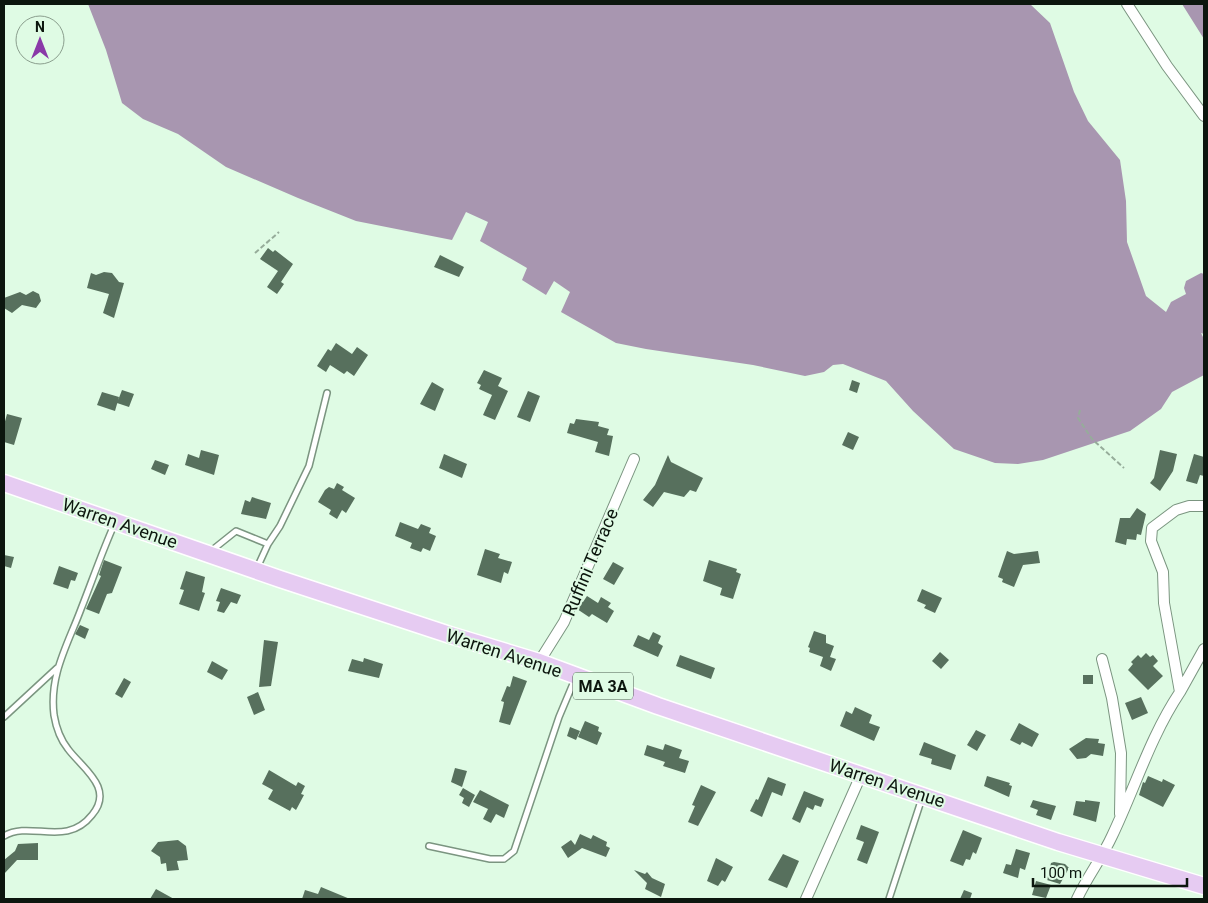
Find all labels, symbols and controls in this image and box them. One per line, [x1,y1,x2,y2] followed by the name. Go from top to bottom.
[15,15,65,65] north arrow
[35,19,45,35] text: N
[60,493,180,553] street label: Warren Avenue
[558,505,622,619] street label: Ruffini Terrace
[444,624,564,682] street label: Warren Avenue
[573,672,633,699] road number: MA 3A
[827,754,947,812] street label: Warren Avenue
[1033,856,1187,888] scale bar
[1040,864,1082,882] text: 100 m

